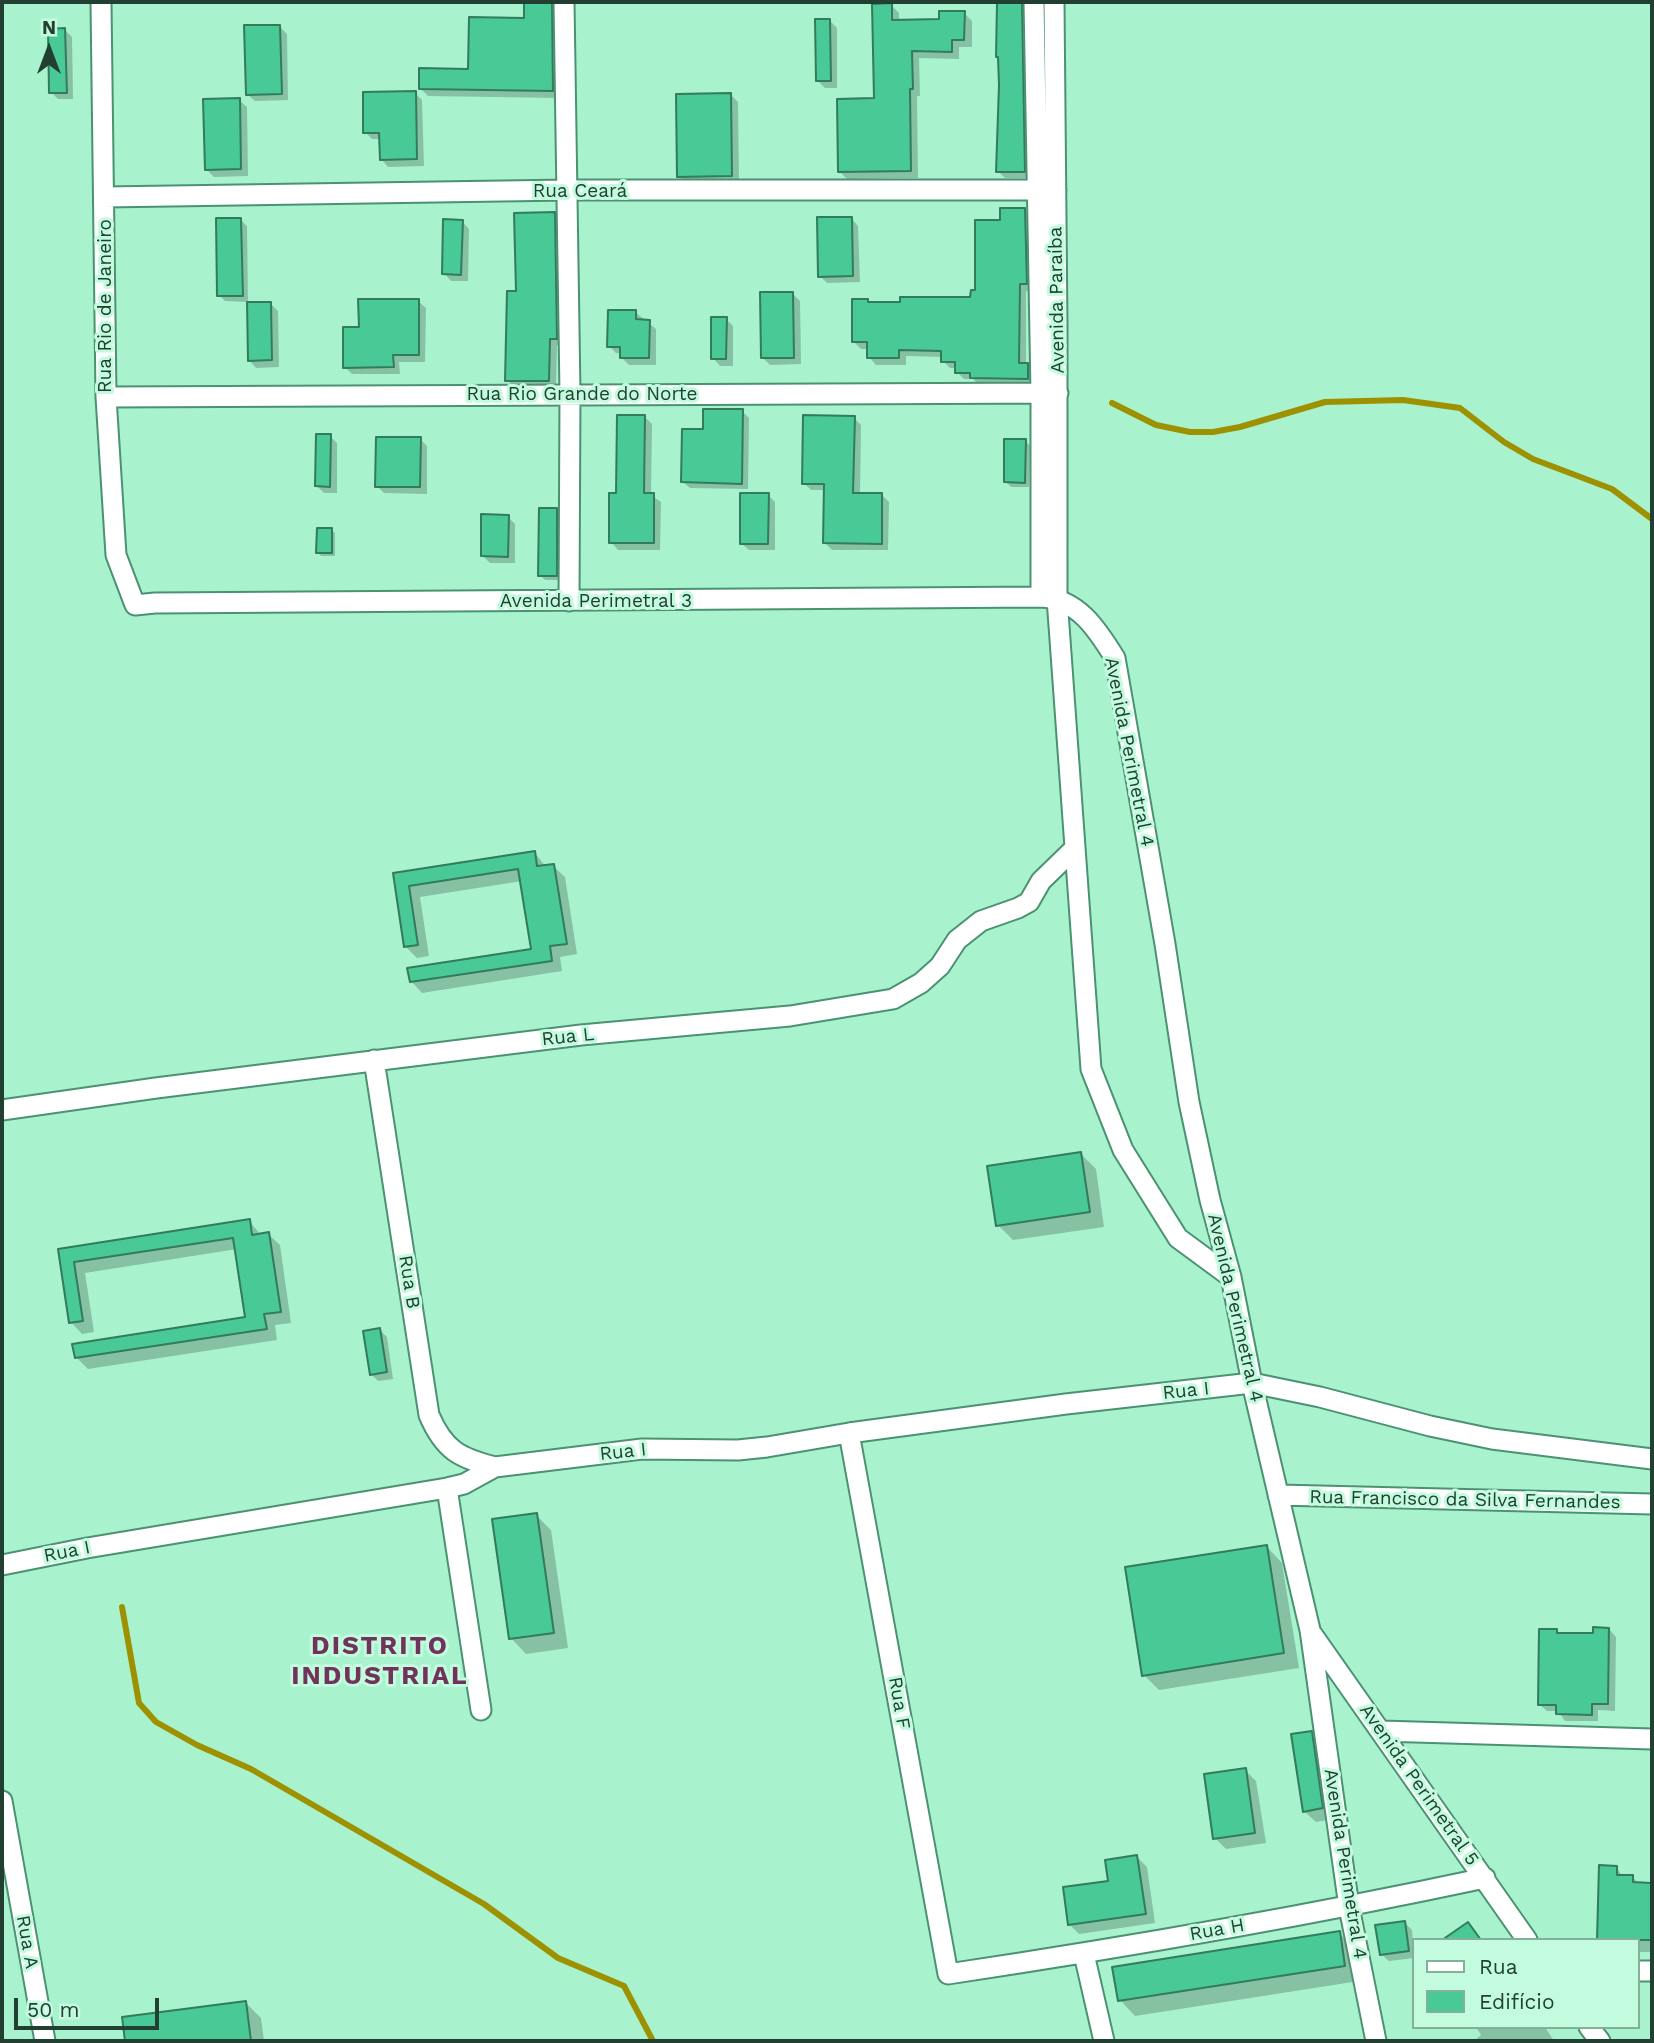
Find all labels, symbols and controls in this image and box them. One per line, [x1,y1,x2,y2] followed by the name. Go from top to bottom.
[14,14,84,84] north arrow
[42,16,56,39] text: N
[533,180,627,202] street label: Rua Ceará
[94,219,116,393] street label: Rua Rio de Janeiro
[1044,226,1070,374] street label: Avenida Paraíba
[466,383,698,405] street label: Rua Rio Grande do Norte
[500,590,692,612] street label: Avenida Perimetral 3
[1099,655,1159,849] street label: Avenida Perimetral 4
[541,1023,595,1051] street label: Rua L
[1202,1212,1268,1404] street label: Avenida Perimetral 4
[394,1254,424,1310] street label: Rua B
[1161,1377,1211,1405] street label: Rua I
[598,1438,648,1466] street label: Rua I
[1309,1486,1621,1514] street label: Rua Francisco da Silva Fernandes
[42,1536,92,1568] street label: Rua I
[292,1630,468,1692] district label: DISTRITO INDUSTRIAL
[883,1675,915,1731] street label: Rua F
[1355,1700,1483,1870] street label: Avenida Perimetral 5
[1319,1767,1371,1961] street label: Avenida Perimetral 4
[11,1913,43,1971] street label: Rua A
[1188,1914,1246,1946] street label: Rua H
[1412,1938,1640,2029] legend
[1479,1954,1518,1979] text: Rua
[18,1983,163,2027] scale bar
[1479,1989,1555,2014] text: Edifício
[27,1997,79,2022] text: 50 m

